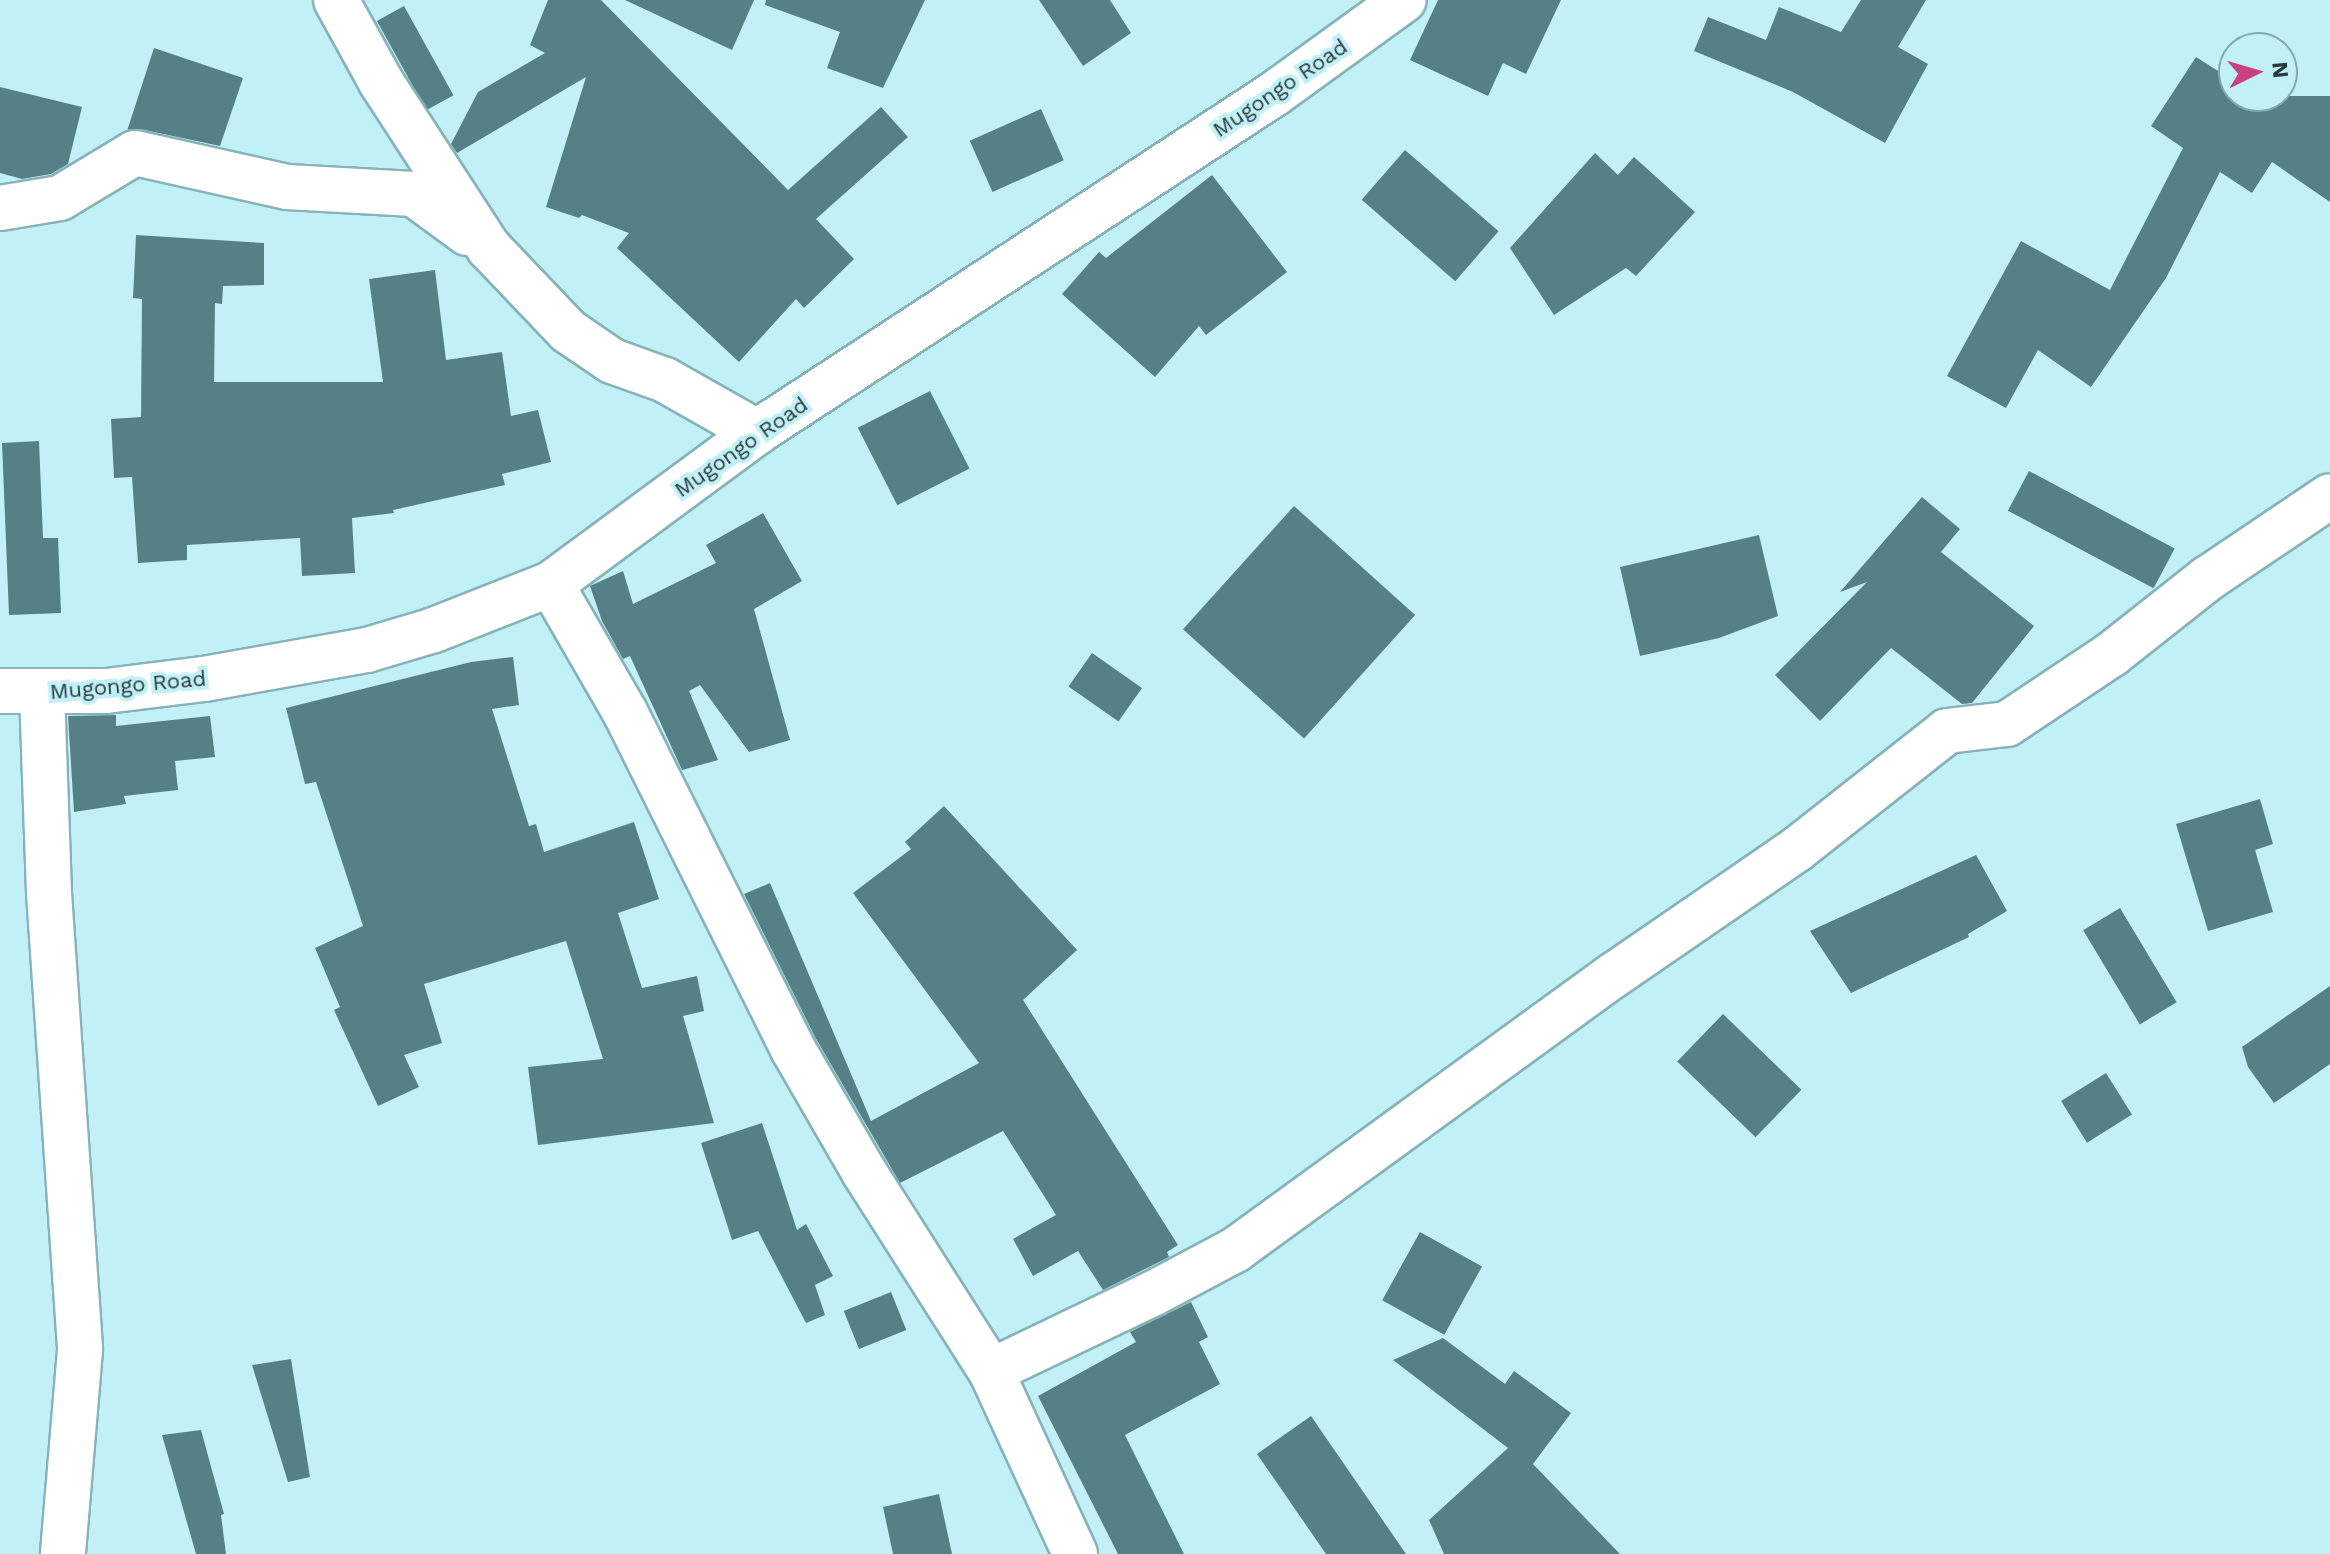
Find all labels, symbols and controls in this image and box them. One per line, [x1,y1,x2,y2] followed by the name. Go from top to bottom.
[2218,32,2298,112] north arrow
[1208,33,1352,143] street label: Mugongo Road
[2267,61,2294,79] text: N
[669,391,813,503] street label: Mugongo Road
[49,665,207,705] street label: Mugongo Road

